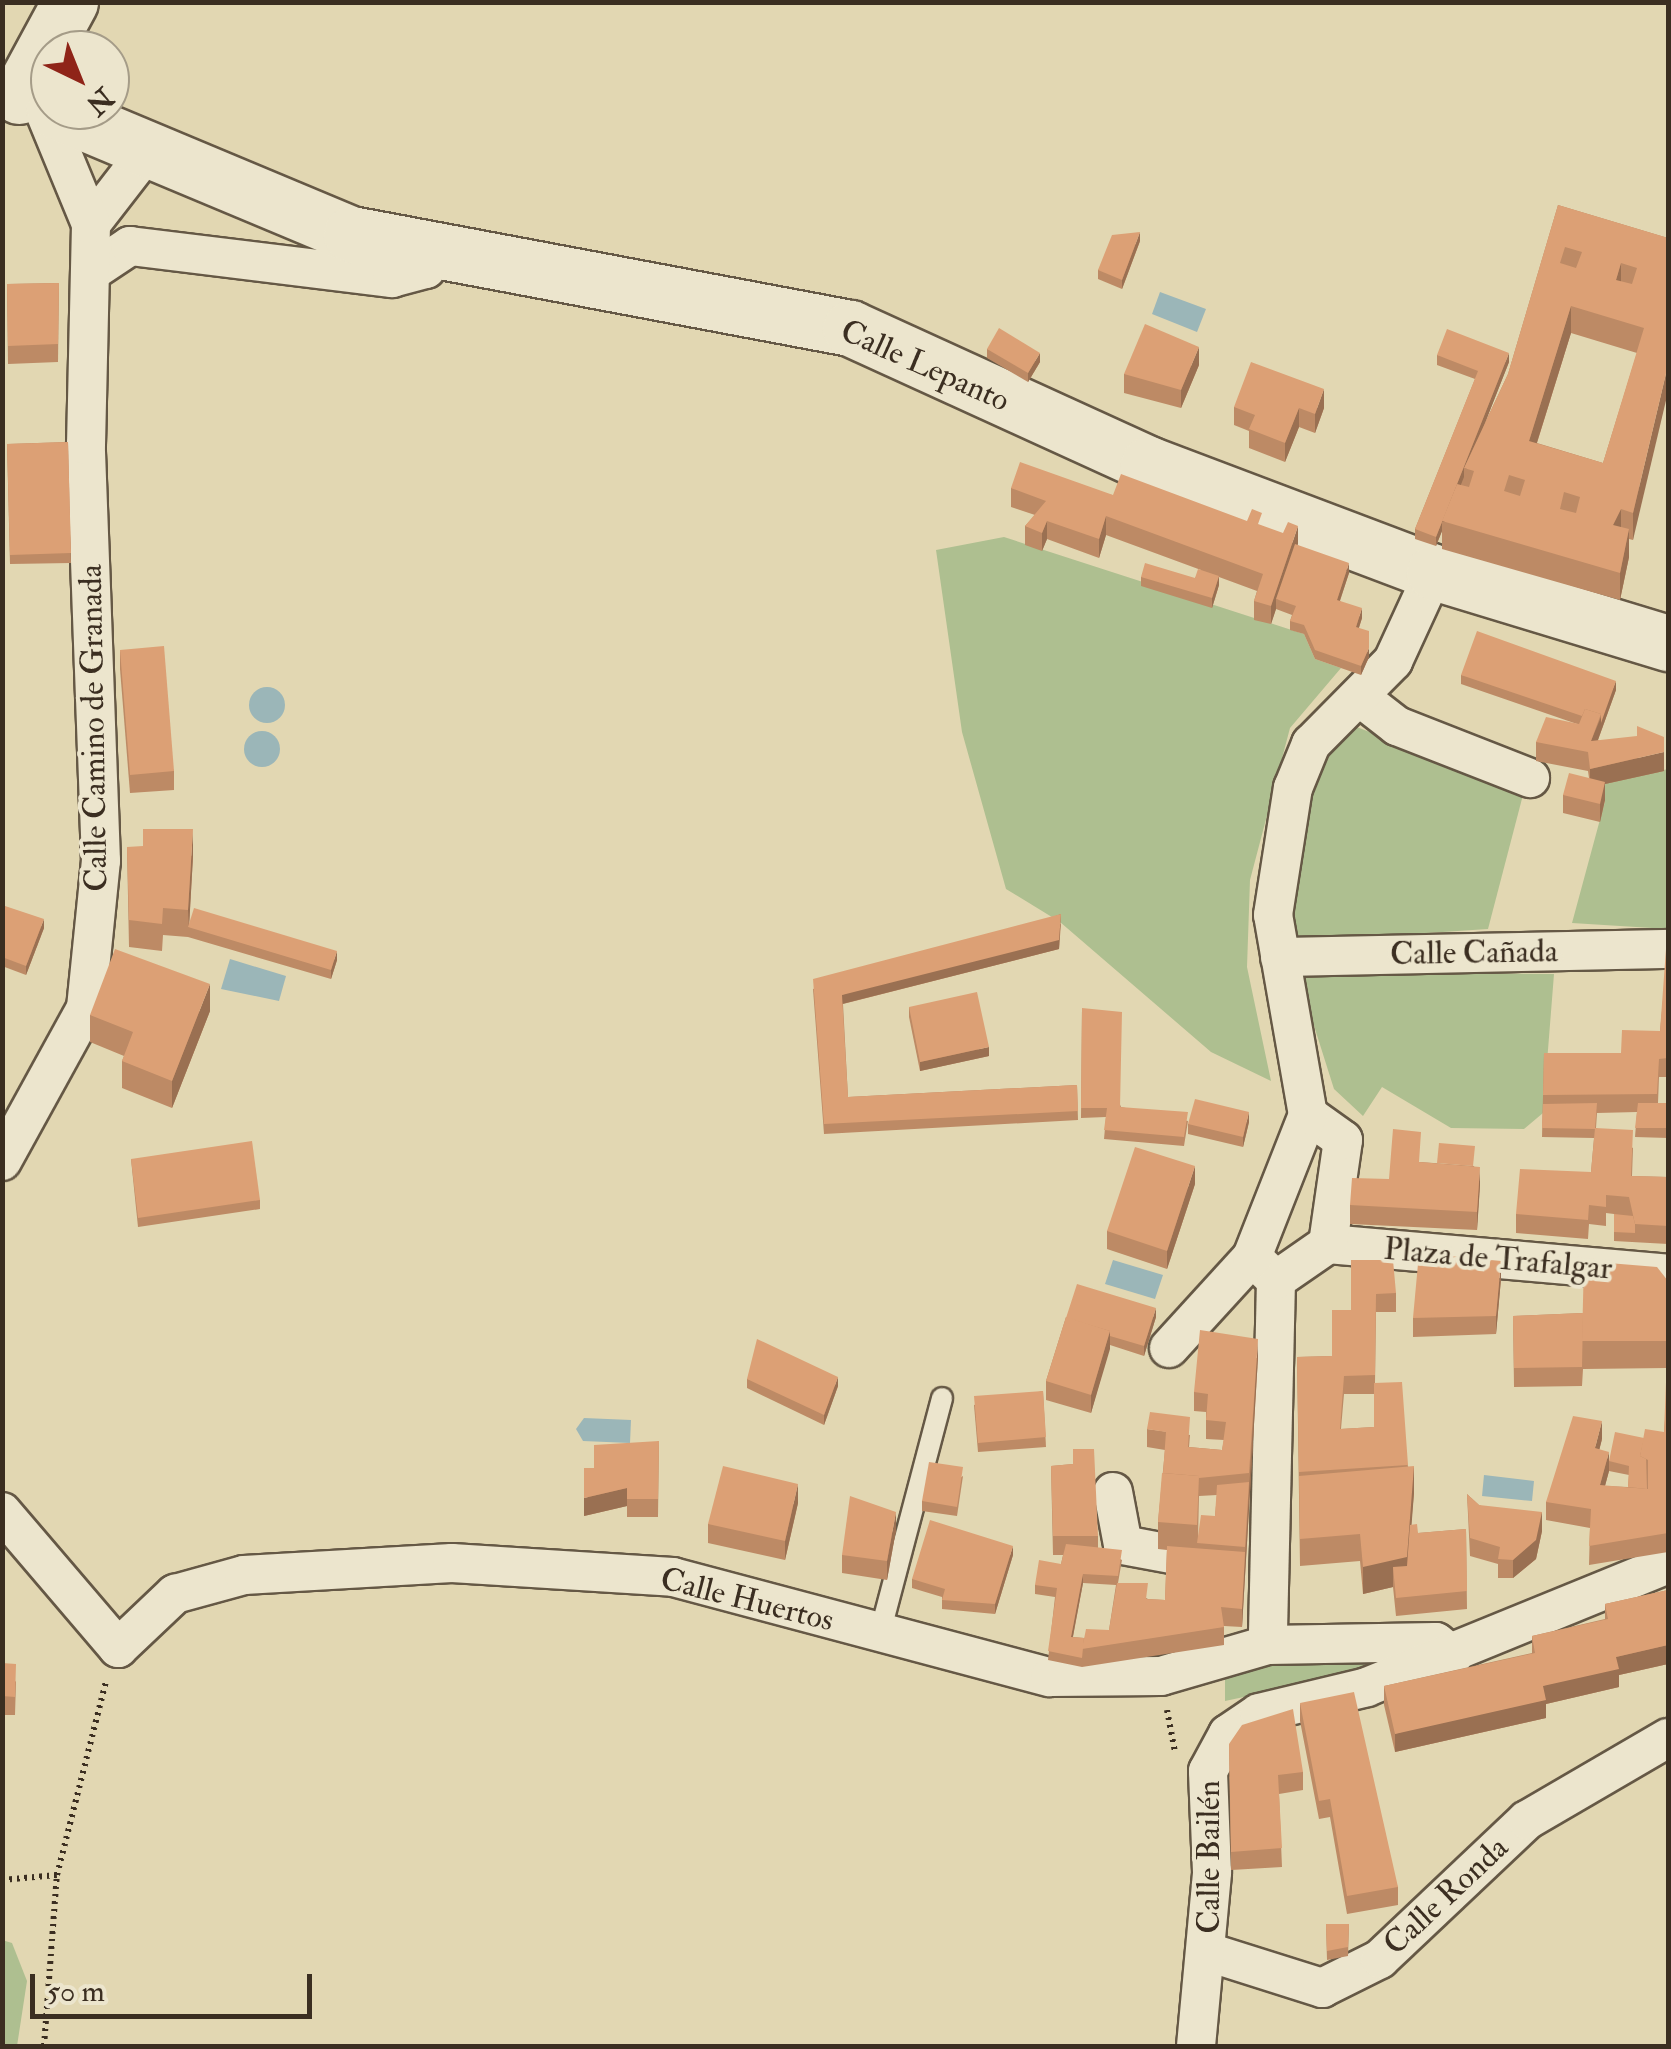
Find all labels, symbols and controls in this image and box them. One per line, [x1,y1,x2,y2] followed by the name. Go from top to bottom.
[30,30,130,130] north arrow
[78,79,121,122] text: N
[835,312,1015,420] street label: Calle Lepanto
[72,564,116,892] street label: Calle Camino de Granada
[1390,932,1558,974] street label: Calle Cañada
[1382,1230,1614,1288] street label: Plaza de Trafalgar
[656,1560,838,1640] street label: Calle Huertos
[1190,1780,1228,1934] street label: Calle Bailén
[1376,1829,1516,1963] street label: Calle Ronda
[35,1954,318,2016] scale bar
[47,1973,105,2010] text: 50 m

